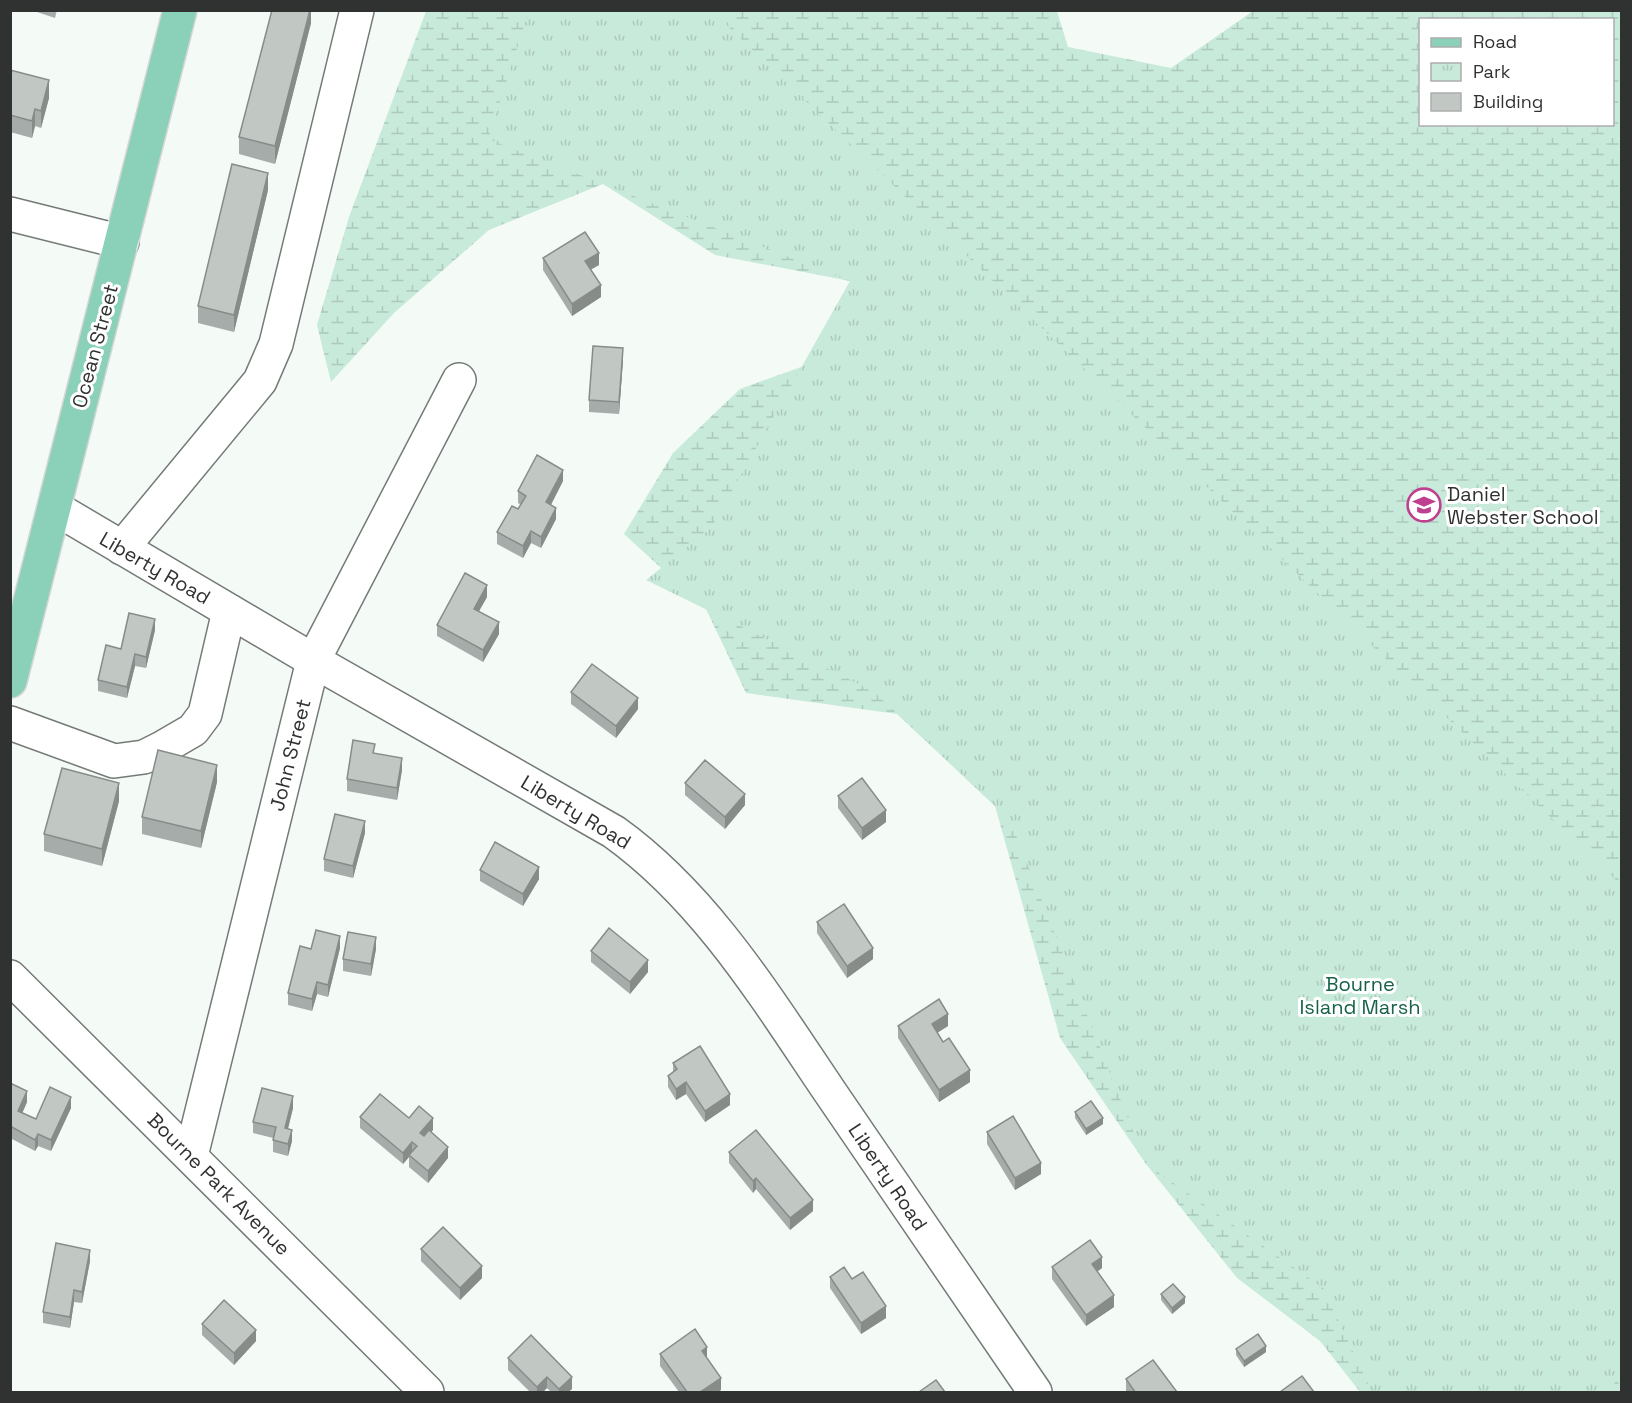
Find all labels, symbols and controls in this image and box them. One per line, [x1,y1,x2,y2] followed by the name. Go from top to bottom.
[1419,18,1614,126] legend
[1473,30,1517,53] text: Road
[1473,60,1511,83] text: Park
[1473,90,1543,113] text: Building
[66,281,124,411] street label: Ocean Street
[1447,481,1599,530] place label: Daniel Webster School
[1406,487,1442,523] school or university icon: Daniel Webster School
[95,526,215,610] street label: Liberty Road
[264,696,316,814] street label: John Street
[516,769,636,855] street label: Liberty Road
[1299,971,1421,1020] park label: Bourne Island Marsh
[142,1107,296,1261] street label: Bourne Park Avenue
[843,1118,933,1236] street label: Liberty Road

